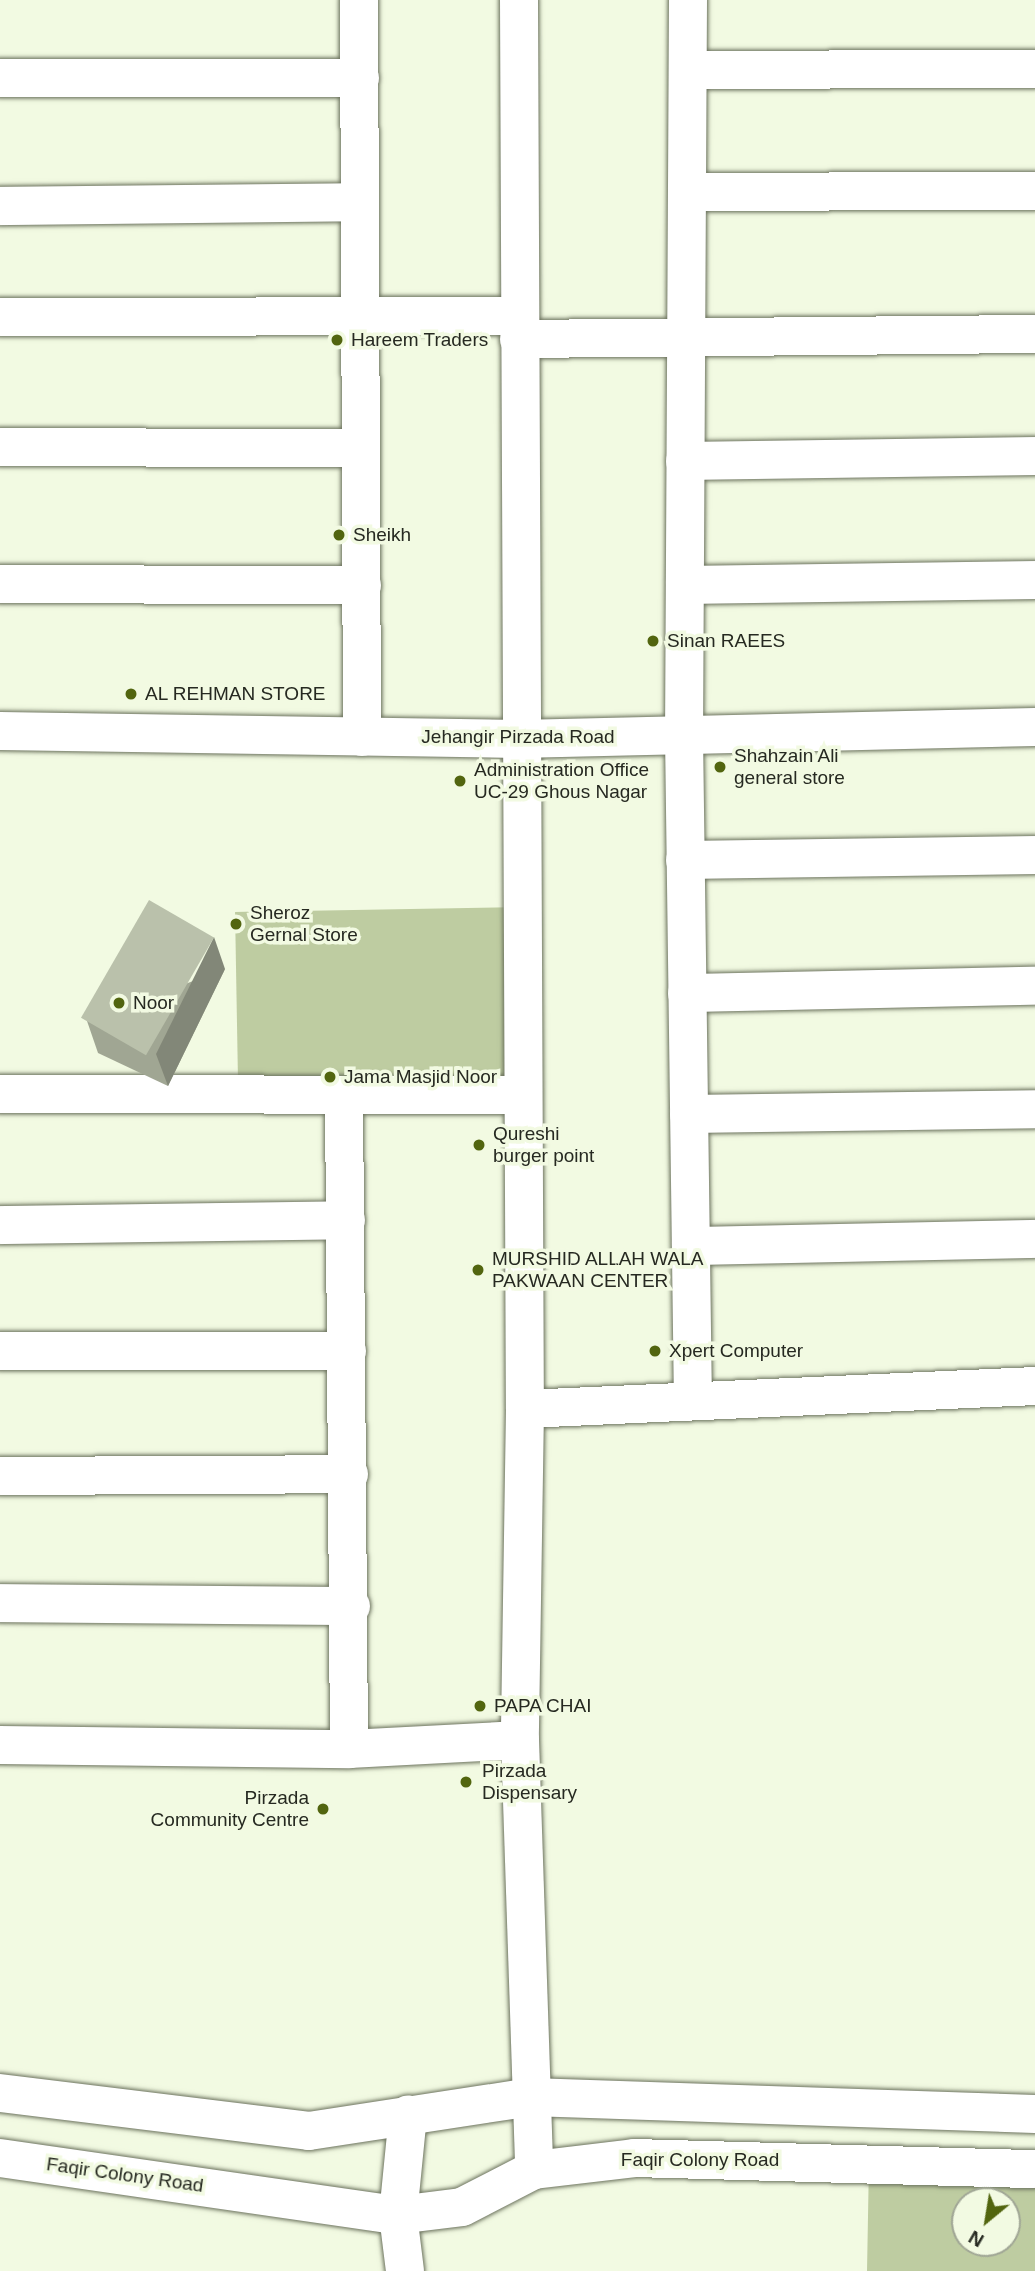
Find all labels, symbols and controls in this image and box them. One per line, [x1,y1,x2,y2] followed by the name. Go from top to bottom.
[351,329,489,351] place label: Hareem Traders
[329,332,345,348] marker: Hareem Traders
[353,524,411,546] place label: Sheikh
[331,527,347,543] marker: Sheikh
[667,630,785,652] place label: Sinan RAEES
[645,633,661,649] marker: Sinan RAEES
[145,683,326,705] place label: AL REHMAN STORE
[123,686,139,702] marker: AL REHMAN STORE
[421,726,615,748] street label: Jehangir Pirzada Road
[734,745,845,789] place label: Shahzain Ali general store
[474,759,649,803] place label: Administration Office UC-29 Ghous Nagar
[712,759,728,775] marker: Shahzain Ali general store
[452,773,468,789] marker: Administration Office UC-29 Ghous Nagar
[250,902,358,946] place label: Sheroz Gernal Store
[228,916,244,932] marker: Sheroz Gernal Store
[133,992,174,1014] place label: Noor
[111,995,127,1011] marker: Noor
[344,1066,497,1088] place label: Jama Masjid Noor
[322,1069,338,1085] marker: Jama Masjid Noor
[493,1123,594,1167] place label: Qureshi burger point
[471,1137,487,1153] marker: Qureshi burger point
[492,1248,705,1292] place label: MURSHID ALLAH WALA PAKWAAN CENTER
[470,1262,486,1278] marker: MURSHID ALLAH WALA PAKWAAN CENTER
[669,1340,803,1362] place label: Xpert Computer
[647,1343,663,1359] marker: Xpert Computer
[494,1695,593,1717] place label: PAPA CHAI
[472,1698,488,1714] marker: PAPA CHAI
[482,1760,577,1804] place label: Pirzada Dispensary
[456,1772,476,1792] marker: Pirzada Dispensary
[151,1787,309,1831] place label: Pirzada Community Centre
[315,1801,331,1817] marker: Pirzada Community Centre
[621,2149,779,2171] street label: Faqir Colony Road
[45,2153,205,2197] street label: Faqir Colony Road
[951,2187,1021,2257] north arrow
[965,2226,987,2251] text: N

